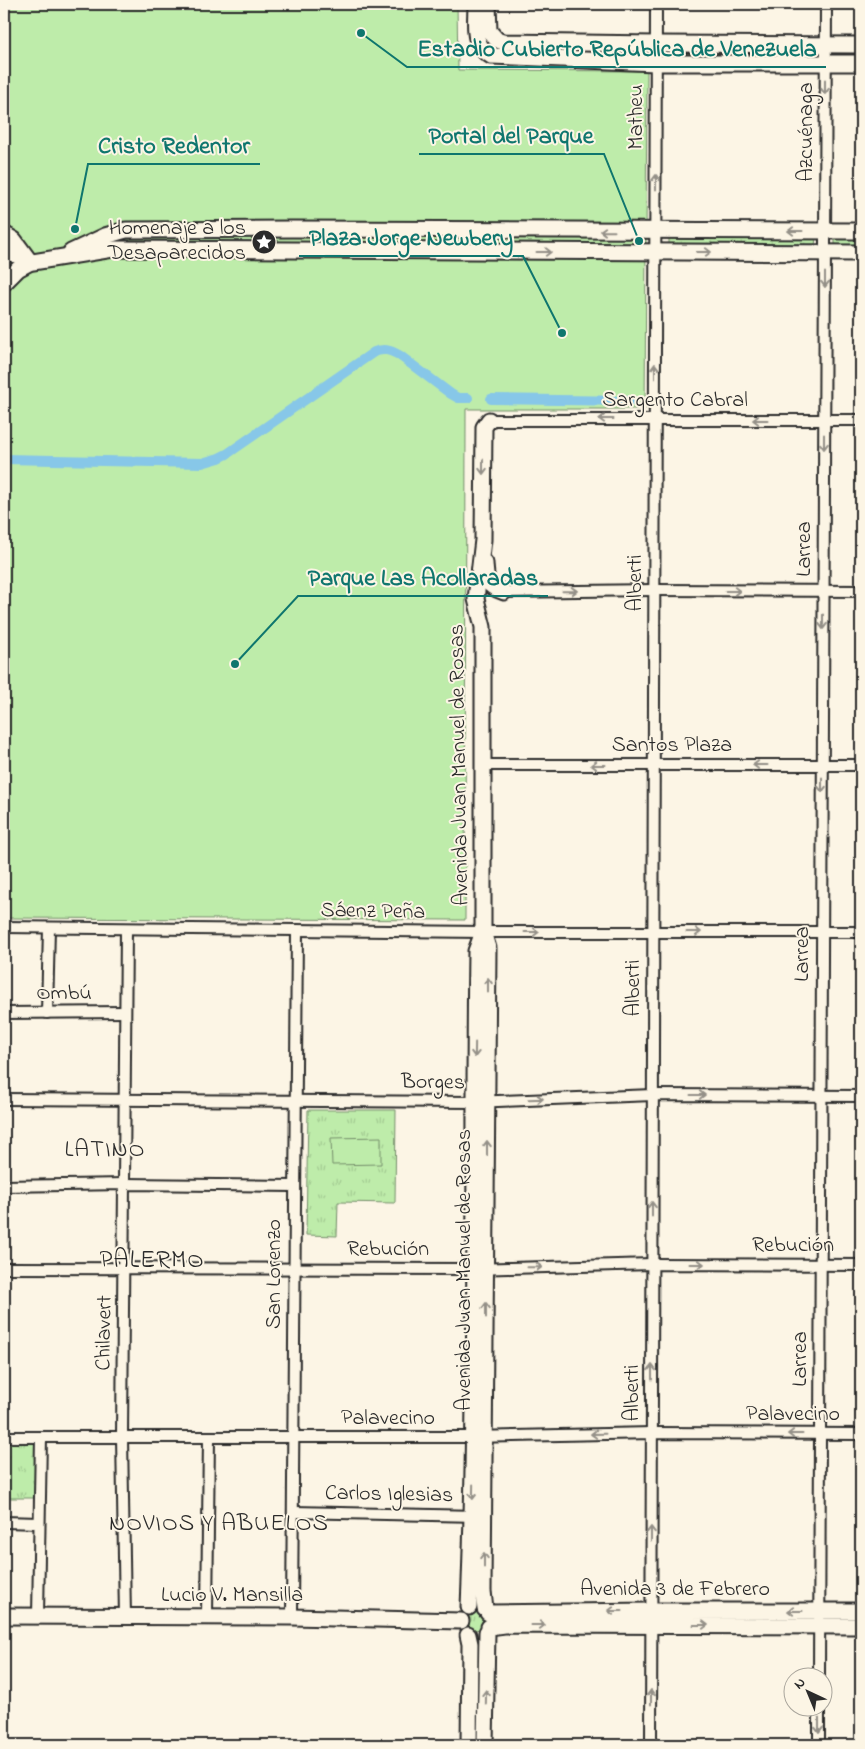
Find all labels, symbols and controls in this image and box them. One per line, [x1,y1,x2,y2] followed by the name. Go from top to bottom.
[407,28,826,67] callout: Estadio Cubierto República de Venezuela
[417,33,817,68] text: Estadio Cubierto República de Venezuela
[820,79,830,95] one-way arrow
[791,82,824,182] street label: Azcuénaga
[621,84,653,150] street label: Matheu
[419,115,604,154] callout: Portal del Parque
[429,120,595,155] text: Portal del Parque
[88,125,260,164] callout: Cristo Redentor
[98,130,250,165] text: Cristo Redentor
[651,175,660,191] one-way arrow
[107,213,246,270] place label: Homenaje a los Desaparecidos
[299,217,523,256] callout: Plaza Jorge Newbery
[309,222,513,258] text: Plaza Jorge Newbery
[599,226,615,236] one-way arrow
[787,226,804,236] one-way arrow
[251,229,277,255] place icon: Homenaje a los Desaparecidos
[535,247,551,257] one-way arrow
[696,247,712,257] one-way arrow
[820,272,830,288] one-way arrow
[650,363,660,380] one-way arrow
[602,385,748,418] street label: Sargento Cabral
[598,414,614,424] one-way arrow
[752,415,768,425] one-way arrow
[819,434,829,450] one-way arrow
[478,458,488,475] one-way arrow
[789,521,821,577] street label: Larrea
[620,555,652,611] street label: Alberti
[298,557,548,596] callout: Parque Las Acollaradas
[308,562,538,597] text: Parque Las Acollaradas
[562,586,578,596] one-way arrow
[724,586,740,595] one-way arrow
[818,614,828,630] one-way arrow
[442,624,478,906] street label: Avenida Juan Manuel de Rosas
[612,730,732,762] street label: Santos Plaza
[590,760,606,770] one-way arrow
[752,760,768,770] one-way arrow
[818,777,827,793] one-way arrow
[320,895,426,929] street label: Sáenz Peña
[787,926,819,982] street label: Larrea
[524,927,540,937] one-way arrow
[686,927,702,937] one-way arrow
[618,960,650,1016] street label: Alberti
[36,978,92,1010] street label: Ombú
[483,978,493,994] one-way arrow
[470,1041,480,1057] one-way arrow
[400,1066,465,1101] street label: Borges
[690,1090,706,1100] one-way arrow
[528,1095,544,1104] one-way arrow
[449,1129,481,1411] street label: Avenida Juan Manuel de Rosas
[64,1133,146,1168] district label: LATINO
[482,1140,492,1156] one-way arrow
[648,1201,657,1217] one-way arrow
[259,1219,291,1329] street label: San Lorenzo
[752,1230,834,1262] street label: Rebución
[347,1234,429,1266] street label: Rebución
[99,1243,205,1279] district label: PALERMO
[688,1259,705,1269] one-way arrow
[526,1262,542,1272] one-way arrow
[88,1294,122,1371] street label: Chilavert
[481,1303,491,1319] one-way arrow
[785,1331,817,1387] street label: Larrea
[647,1364,657,1380] one-way arrow
[617,1365,649,1421] street label: Alberti
[746,1399,840,1431] street label: Palavecino
[341,1403,435,1435] street label: Palavecino
[787,1429,804,1439] one-way arrow
[590,1430,606,1439] one-way arrow
[324,1478,454,1513] street label: Carlos Iglesias
[468,1484,477,1500] one-way arrow
[109,1507,329,1542] district label: NOVIOS Y ABUELOS
[646,1526,656,1542] one-way arrow
[479,1553,489,1569] one-way arrow
[580,1574,770,1606] street label: Avenida 3 de Febrero
[161,1580,303,1612] street label: Lucio V. Mansilla
[607,1606,624,1616] one-way arrow
[787,1606,804,1616] one-way arrow
[530,1620,546,1630] one-way arrow
[692,1620,708,1630] one-way arrow
[782,1666,832,1716] north arrow
[789,1673,811,1695] text: N
[482,1689,491,1705] one-way arrow
[646,1689,656,1705] one-way arrow
[814,1718,824,1734] one-way arrow

